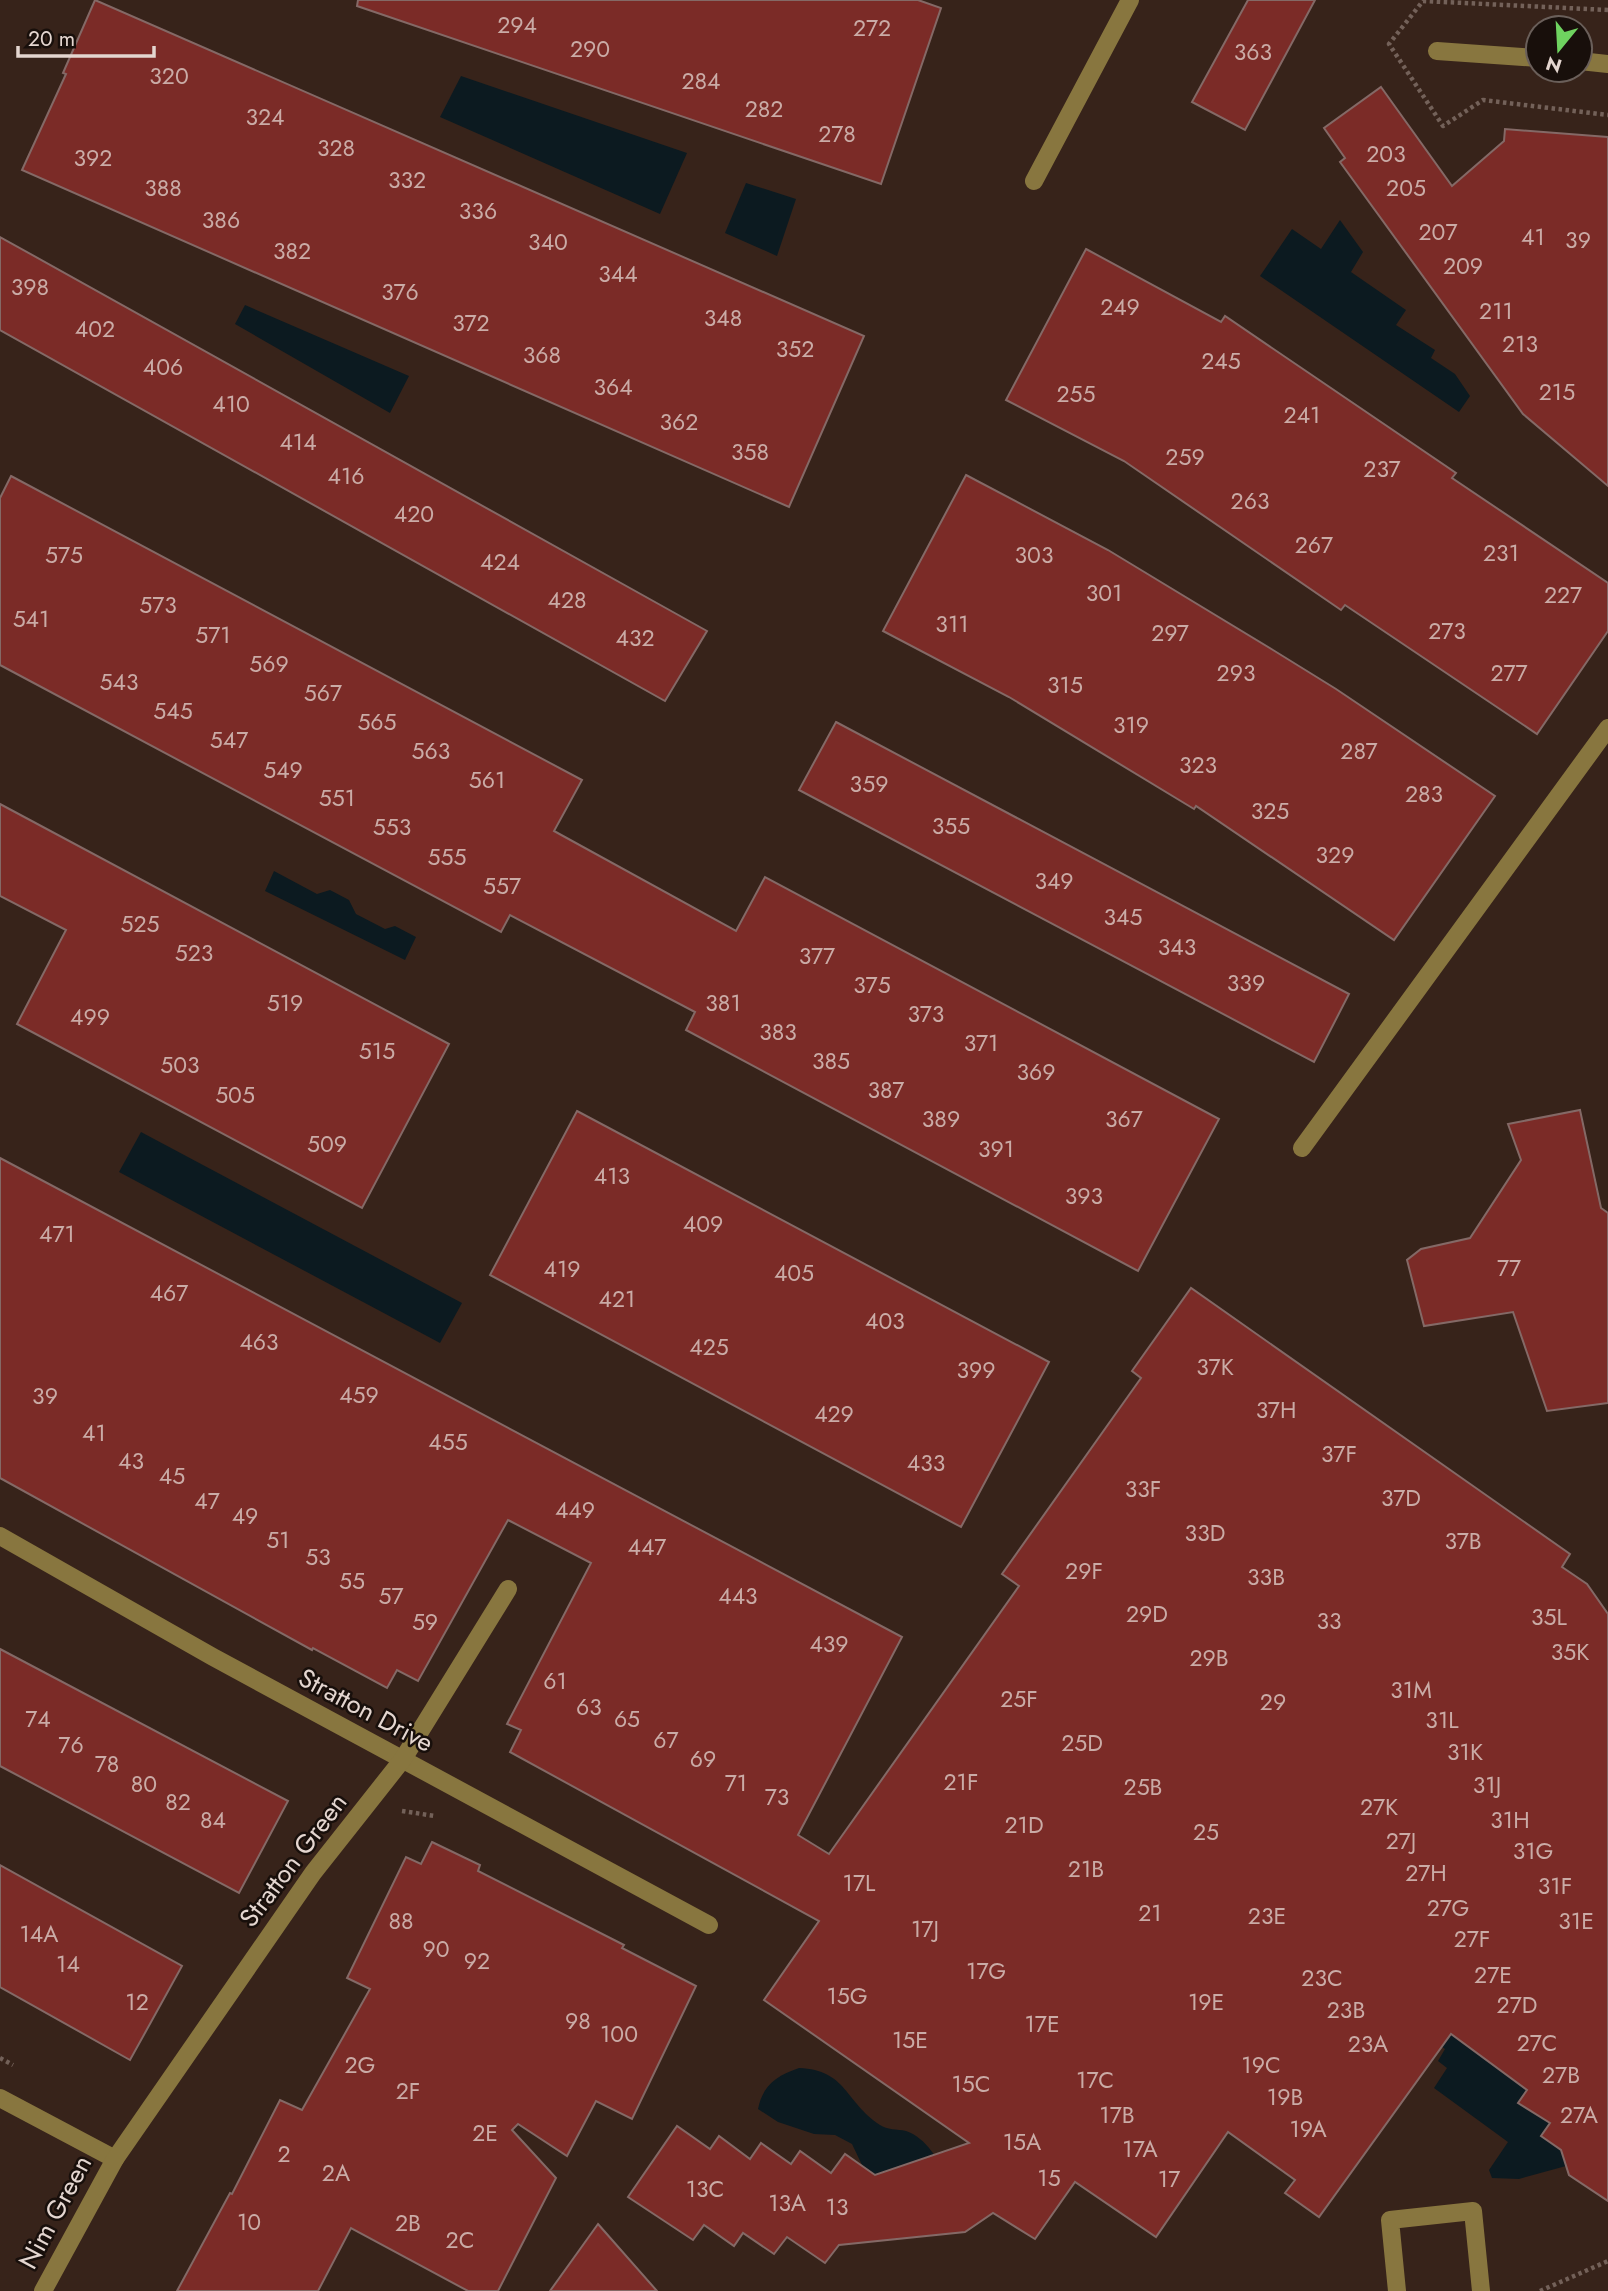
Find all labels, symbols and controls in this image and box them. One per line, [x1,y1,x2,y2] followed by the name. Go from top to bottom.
[497,8,537,42] house number: 294
[853,11,891,45] house number: 272
[18,14,154,58] scale bar
[1524,14,1594,84] north arrow
[28,24,75,54] text: 20 m
[570,32,610,66] house number: 290
[1234,35,1272,69] house number: 363
[1543,50,1565,80] text: N
[149,59,189,93] house number: 320
[681,64,721,98] house number: 284
[745,92,783,126] house number: 282
[245,100,285,134] house number: 324
[818,117,856,151] house number: 278
[317,131,355,165] house number: 328
[1366,137,1406,171] house number: 203
[74,141,112,175] house number: 392
[388,163,426,197] house number: 332
[144,171,182,205] house number: 388
[1386,171,1426,205] house number: 205
[459,194,497,228] house number: 336
[202,203,240,237] house number: 386
[1419,215,1457,249] house number: 207
[1521,220,1545,254] house number: 41
[1565,223,1591,257] house number: 39
[528,225,568,259] house number: 340
[273,234,311,268] house number: 382
[1443,249,1483,283] house number: 209
[598,257,638,291] house number: 344
[11,270,49,304] house number: 398
[381,275,419,309] house number: 376
[1100,290,1140,324] house number: 249
[1479,294,1513,328] house number: 211
[704,301,742,335] house number: 348
[452,306,490,340] house number: 372
[75,312,115,346] house number: 402
[1502,327,1538,361] house number: 213
[776,332,814,366] house number: 352
[523,338,561,372] house number: 368
[1201,344,1241,378] house number: 245
[143,350,183,384] house number: 406
[593,370,633,404] house number: 364
[1539,375,1575,409] house number: 215
[1056,377,1096,411] house number: 255
[212,387,250,421] house number: 410
[1284,398,1320,432] house number: 241
[660,405,698,439] house number: 362
[279,425,317,459] house number: 414
[731,435,769,469] house number: 358
[1165,440,1205,474] house number: 259
[1363,452,1401,486] house number: 237
[327,459,365,493] house number: 416
[1231,484,1269,518] house number: 263
[394,497,434,531] house number: 420
[1295,528,1333,562] house number: 267
[1483,536,1519,570] house number: 231
[45,538,83,572] house number: 575
[1015,538,1053,572] house number: 303
[480,545,520,579] house number: 424
[1086,576,1122,610] house number: 301
[1544,578,1582,612] house number: 227
[547,583,587,617] house number: 428
[139,588,177,622] house number: 573
[13,602,49,636] house number: 541
[935,607,969,641] house number: 311
[1428,614,1466,648] house number: 273
[1151,616,1189,650] house number: 297
[195,618,231,652] house number: 571
[615,621,655,655] house number: 432
[249,647,289,681] house number: 569
[1217,656,1255,690] house number: 293
[1490,656,1528,690] house number: 277
[100,665,138,699] house number: 543
[1047,668,1083,702] house number: 315
[304,676,342,710] house number: 567
[153,694,193,728] house number: 545
[357,705,397,739] house number: 565
[1113,708,1149,742] house number: 319
[210,723,248,757] house number: 547
[412,734,450,768] house number: 563
[1340,734,1378,768] house number: 287
[1179,748,1217,782] house number: 323
[263,753,303,787] house number: 549
[469,763,505,797] house number: 561
[850,767,888,801] house number: 359
[1405,777,1443,811] house number: 283
[319,781,355,815] house number: 551
[1251,794,1289,828] house number: 325
[932,809,970,843] house number: 355
[373,810,411,844] house number: 553
[1316,838,1354,872] house number: 329
[428,840,466,874] house number: 555
[1034,864,1074,898] house number: 349
[483,869,521,903] house number: 557
[1104,900,1142,934] house number: 345
[120,907,160,941] house number: 525
[1158,930,1196,964] house number: 343
[175,936,213,970] house number: 523
[799,939,835,973] house number: 377
[1227,966,1265,1000] house number: 339
[853,968,891,1002] house number: 375
[267,986,303,1020] house number: 519
[705,986,741,1020] house number: 381
[908,997,944,1031] house number: 373
[70,1000,110,1034] house number: 499
[759,1015,797,1049] house number: 383
[964,1026,998,1060] house number: 371
[359,1034,395,1068] house number: 515
[812,1044,850,1078] house number: 385
[160,1048,200,1082] house number: 503
[1016,1055,1056,1089] house number: 369
[868,1073,904,1107] house number: 387
[215,1078,255,1112] house number: 505
[922,1102,960,1136] house number: 389
[1105,1102,1143,1136] house number: 367
[307,1127,347,1161] house number: 509
[978,1132,1014,1166] house number: 391
[594,1159,630,1193] house number: 413
[1065,1179,1103,1213] house number: 393
[683,1207,723,1241] house number: 409
[39,1217,75,1251] house number: 471
[1497,1251,1521,1285] house number: 77
[543,1252,581,1286] house number: 419
[774,1256,814,1290] house number: 405
[150,1276,188,1310] house number: 467
[599,1282,635,1316] house number: 421
[865,1304,905,1338] house number: 403
[239,1325,279,1359] house number: 463
[689,1330,729,1364] house number: 425
[1196,1350,1234,1384] house number: 37K
[956,1353,996,1387] house number: 399
[339,1378,379,1412] house number: 459
[32,1379,58,1413] house number: 39
[1256,1393,1296,1427] house number: 37H
[814,1397,854,1431] house number: 429
[82,1416,106,1450] house number: 41
[428,1425,468,1459] house number: 455
[1321,1437,1357,1471] house number: 37F
[118,1444,144,1478] house number: 43
[907,1446,945,1480] house number: 433
[159,1459,185,1493] house number: 45
[1125,1472,1161,1506] house number: 33F
[1381,1481,1421,1515] house number: 37D
[194,1484,220,1518] house number: 47
[555,1493,595,1527] house number: 449
[232,1499,258,1533] house number: 49
[1185,1516,1225,1550] house number: 33D
[266,1523,290,1557] house number: 51
[1444,1524,1482,1558] house number: 37B
[628,1530,666,1564] house number: 447
[305,1540,331,1574] house number: 53
[1065,1554,1103,1588] house number: 29F
[1247,1560,1285,1594] house number: 33B
[339,1564,365,1598] house number: 55
[378,1579,404,1613] house number: 57
[718,1579,758,1613] house number: 443
[1126,1597,1168,1631] house number: 29D
[1531,1600,1568,1634] house number: 35L
[1316,1604,1342,1638] house number: 33
[412,1605,438,1639] house number: 59
[809,1627,849,1661] house number: 439
[1551,1635,1589,1669] house number: 35K
[1189,1641,1229,1675] house number: 29B
[292,1659,440,1761] street label: Stratton Drive
[543,1664,567,1698] house number: 61
[1390,1673,1432,1707] house number: 31M
[1000,1682,1038,1716] house number: 25F
[1260,1685,1286,1719] house number: 29
[576,1690,602,1724] house number: 63
[25,1702,51,1736] house number: 74
[614,1702,640,1736] house number: 65
[1425,1703,1459,1737] house number: 31L
[653,1723,679,1757] house number: 67
[1061,1726,1103,1760] house number: 25D
[58,1728,84,1762] house number: 76
[1447,1735,1483,1769] house number: 31K
[690,1742,716,1776] house number: 69
[95,1747,119,1781] house number: 78
[944,1765,978,1799] house number: 21F
[725,1766,747,1800] house number: 71
[131,1767,157,1801] house number: 80
[1473,1768,1501,1802] house number: 31J
[1124,1770,1162,1804] house number: 25B
[765,1780,789,1814] house number: 73
[165,1785,191,1819] house number: 82
[230,1785,356,1935] street label: Stratton Green
[1360,1790,1398,1824] house number: 27K
[200,1803,226,1837] house number: 84
[1490,1803,1530,1837] house number: 31H
[1004,1808,1044,1842] house number: 21D
[1193,1815,1219,1849] house number: 25
[1386,1824,1416,1858] house number: 27J
[1513,1834,1553,1868] house number: 31G
[1068,1852,1104,1886] house number: 21B
[1405,1856,1447,1890] house number: 27H
[843,1866,876,1900] house number: 17L
[1538,1869,1572,1903] house number: 31F
[1427,1891,1469,1925] house number: 27G
[1138,1896,1162,1930] house number: 21
[1248,1899,1286,1933] house number: 23E
[388,1904,414,1938] house number: 88
[1558,1904,1594,1938] house number: 31E
[911,1912,939,1946] house number: 17J
[20,1917,59,1951] house number: 14A
[1454,1922,1490,1956] house number: 27F
[422,1932,450,1966] house number: 90
[464,1944,490,1978] house number: 92
[56,1947,80,1981] house number: 14
[966,1954,1006,1988] house number: 17G
[1474,1958,1512,1992] house number: 27E
[1301,1961,1343,1995] house number: 23C
[826,1979,868,2013] house number: 15G
[125,1985,149,2019] house number: 12
[1188,1985,1224,2019] house number: 19E
[1497,1988,1537,2022] house number: 27D
[1327,1993,1365,2027] house number: 23B
[565,2004,591,2038] house number: 98
[1024,2007,1060,2041] house number: 17E
[600,2017,638,2051] house number: 100
[892,2023,928,2057] house number: 15E
[1517,2026,1557,2060] house number: 27C
[1348,2027,1389,2061] house number: 23A
[345,2048,375,2082] house number: 2G
[1241,2048,1281,2082] house number: 19C
[1542,2058,1580,2092] house number: 27B
[1076,2063,1114,2097] house number: 17C
[951,2067,991,2101] house number: 15C
[396,2074,420,2108] house number: 2F
[1267,2080,1303,2114] house number: 19B
[1099,2098,1135,2132] house number: 17B
[1560,2098,1599,2132] house number: 27A
[1289,2112,1327,2146] house number: 19A
[472,2116,498,2150] house number: 2E
[1003,2125,1042,2159] house number: 15A
[1122,2132,1158,2166] house number: 17A
[277,2137,291,2171] house number: 2
[9,2148,101,2276] street label: Nim Green
[322,2156,351,2190] house number: 2A
[1037,2161,1061,2195] house number: 15
[1158,2162,1180,2196] house number: 17
[686,2172,724,2206] house number: 13C
[768,2186,807,2220] house number: 13A
[826,2190,848,2224] house number: 13
[237,2205,261,2239] house number: 10
[395,2206,421,2240] house number: 2B
[446,2223,474,2257] house number: 2C

